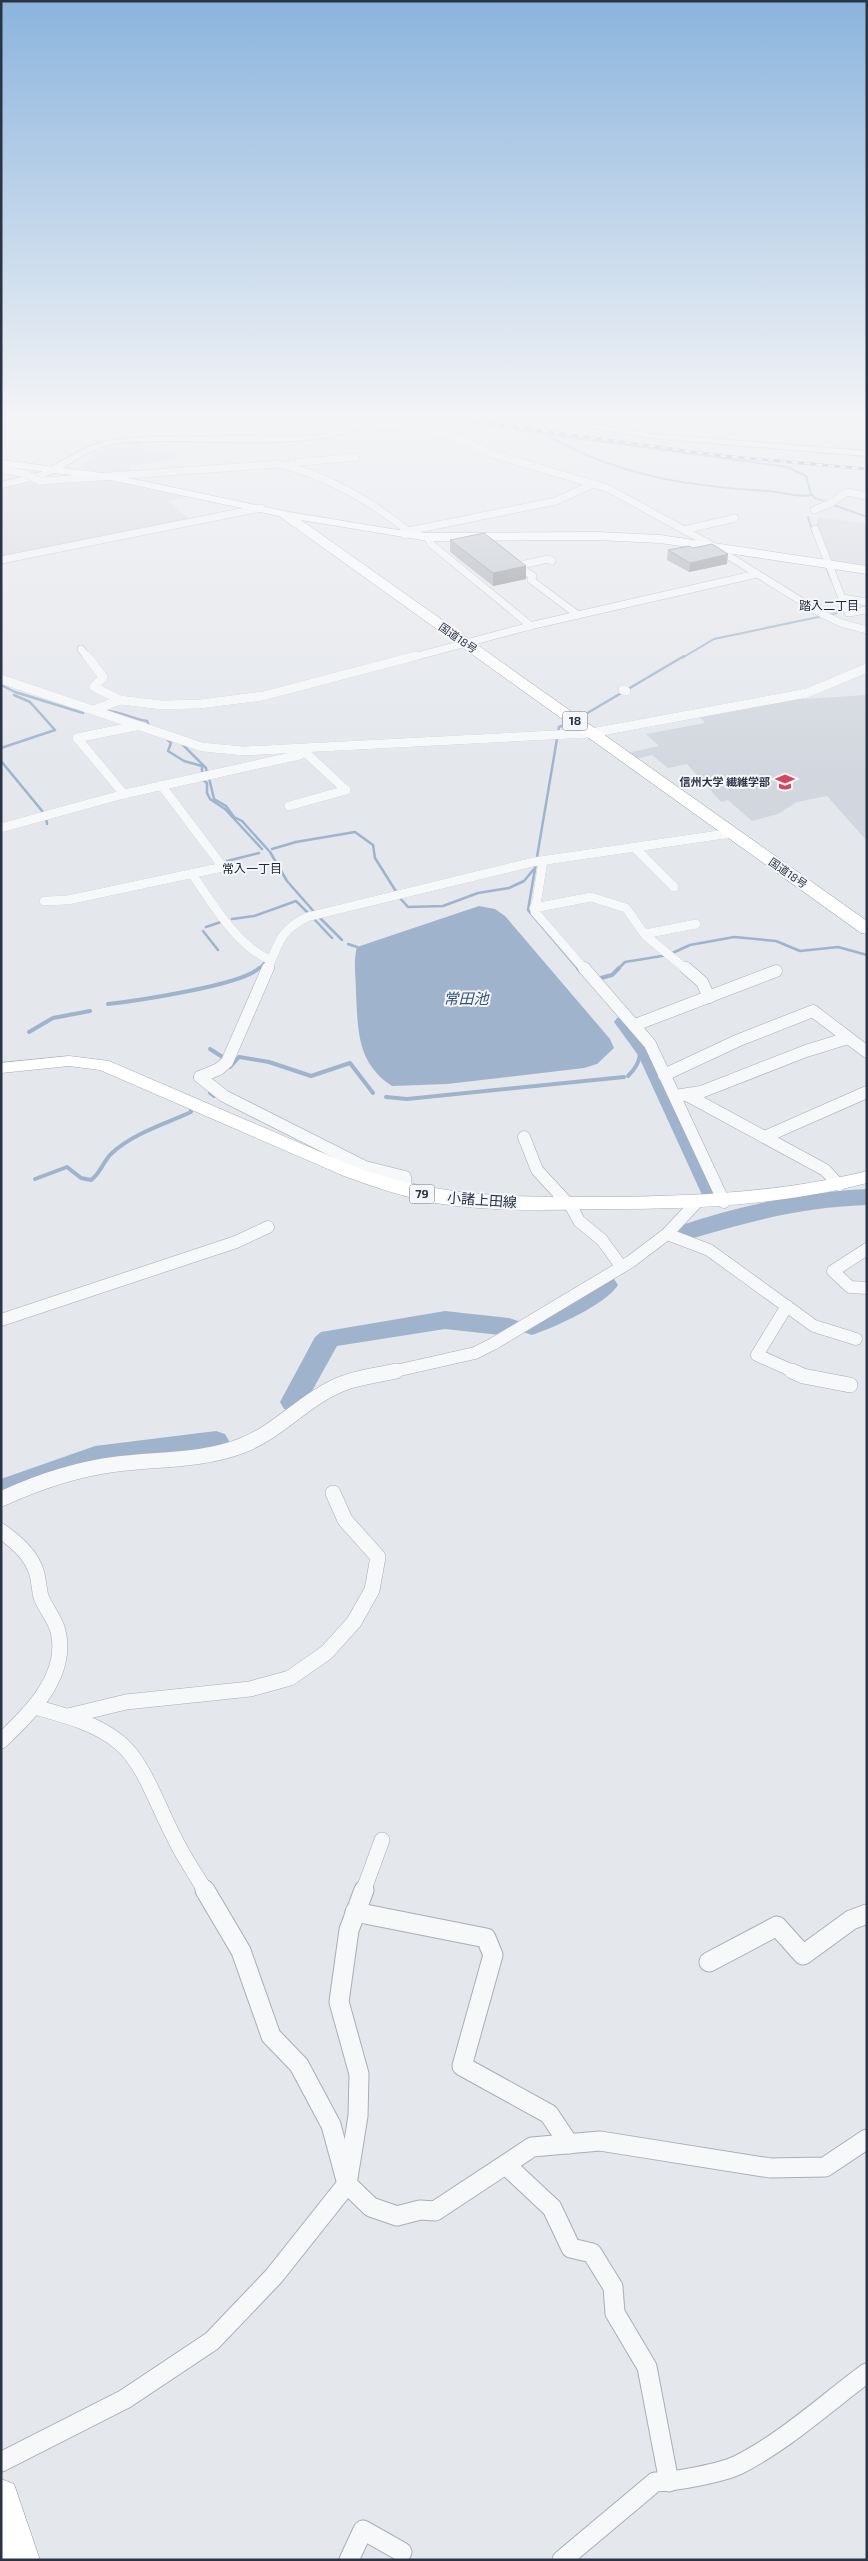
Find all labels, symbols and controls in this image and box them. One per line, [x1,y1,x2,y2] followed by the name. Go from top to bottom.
[799,598,859,612] district label: 踏入二丁目
[437,620,480,656] street label: 国道18号
[562,711,588,730] road number: 18
[774,771,796,793] school or university icon: 信州大学 繊維学部
[680,775,770,788] place label: 信州大学 繊維学部
[767,855,810,891] street label: 国道18号
[222,861,282,875] district label: 常入一丁目
[443,989,490,1007] water label: 常田池
[410,1184,434,1204] road number: 79
[447,1189,518,1210] street label: 小諸上田線

